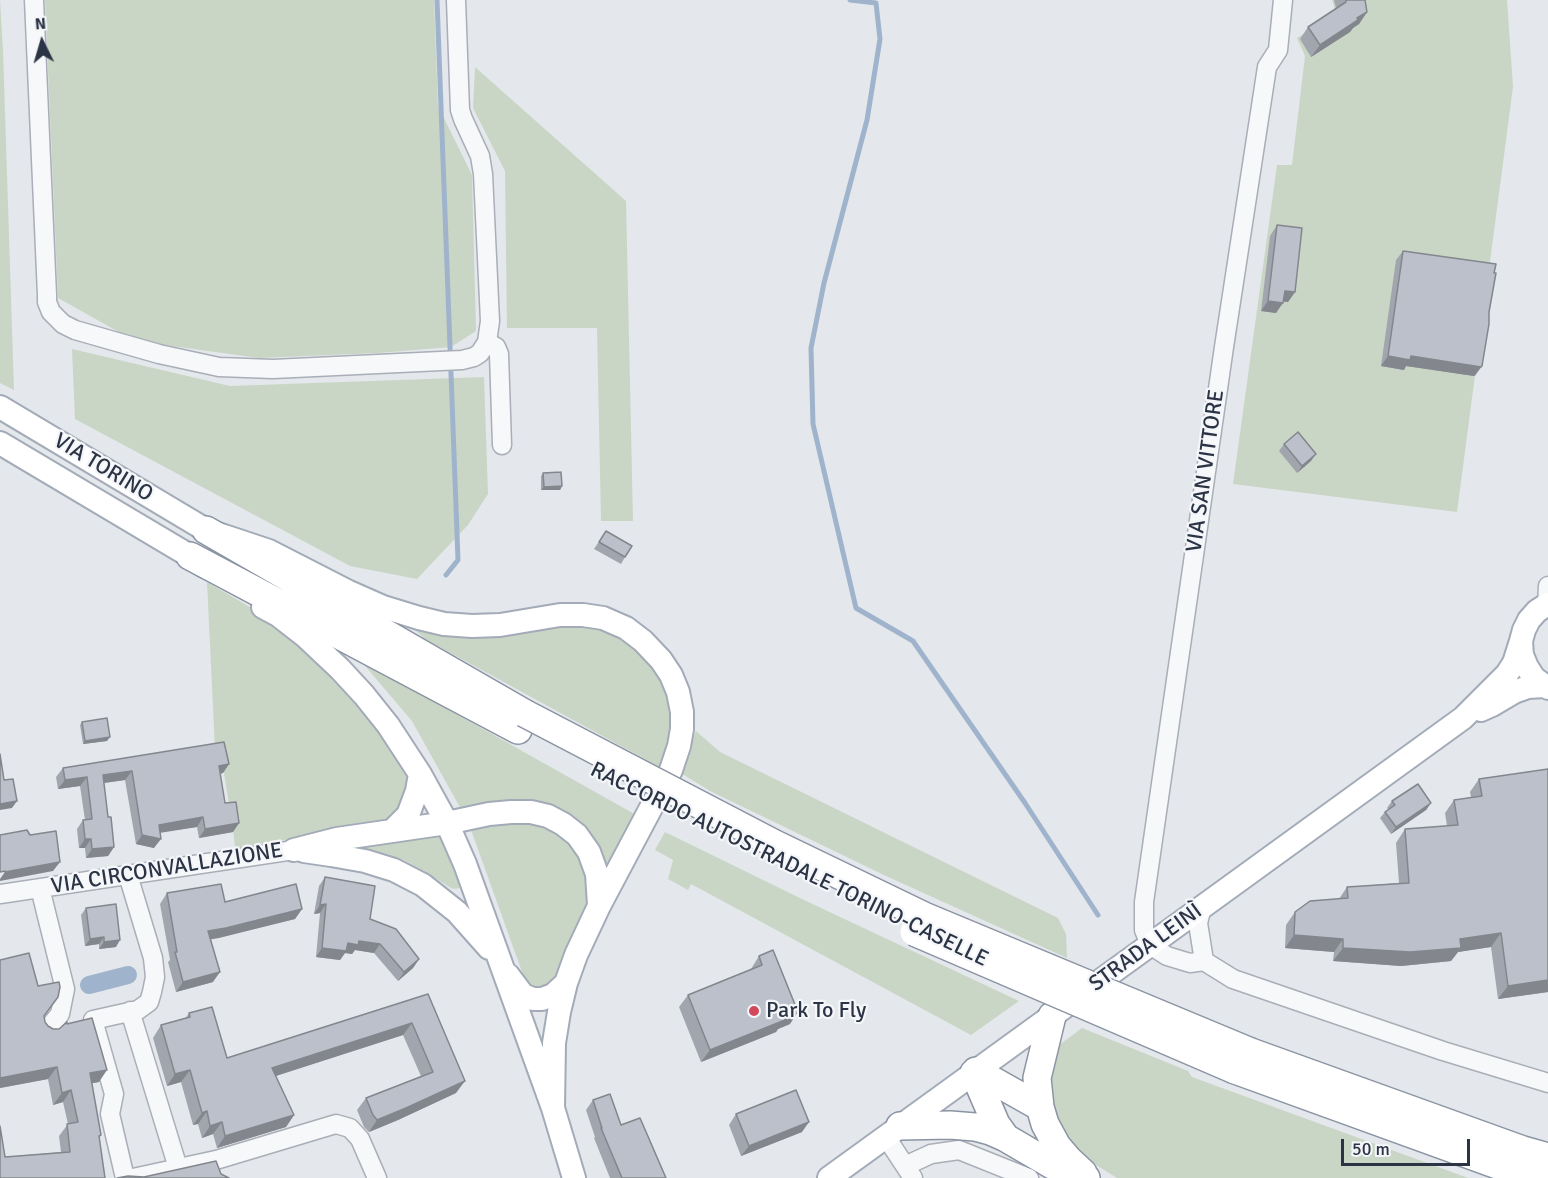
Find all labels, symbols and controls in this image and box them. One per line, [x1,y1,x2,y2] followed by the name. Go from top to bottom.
[12,12,72,72] north arrow
[34,14,47,35] text: N
[1182,388,1230,554] street label: VIA SAN VITTORE
[49,428,157,508] street label: VIA TORINO
[586,757,992,973] street label: RACCORDO AUTOSTRADALE TORINO-CASELLE
[49,838,285,900] street label: VIA CIRCONVALLAZIONE
[1084,898,1208,998] street label: STRADA LEINÌ
[766,998,866,1024] place label: Park To Fly
[747,1004,761,1018] marker: Park To Fly
[1344,1127,1473,1165] scale bar
[1352,1138,1390,1160] text: 50 m

